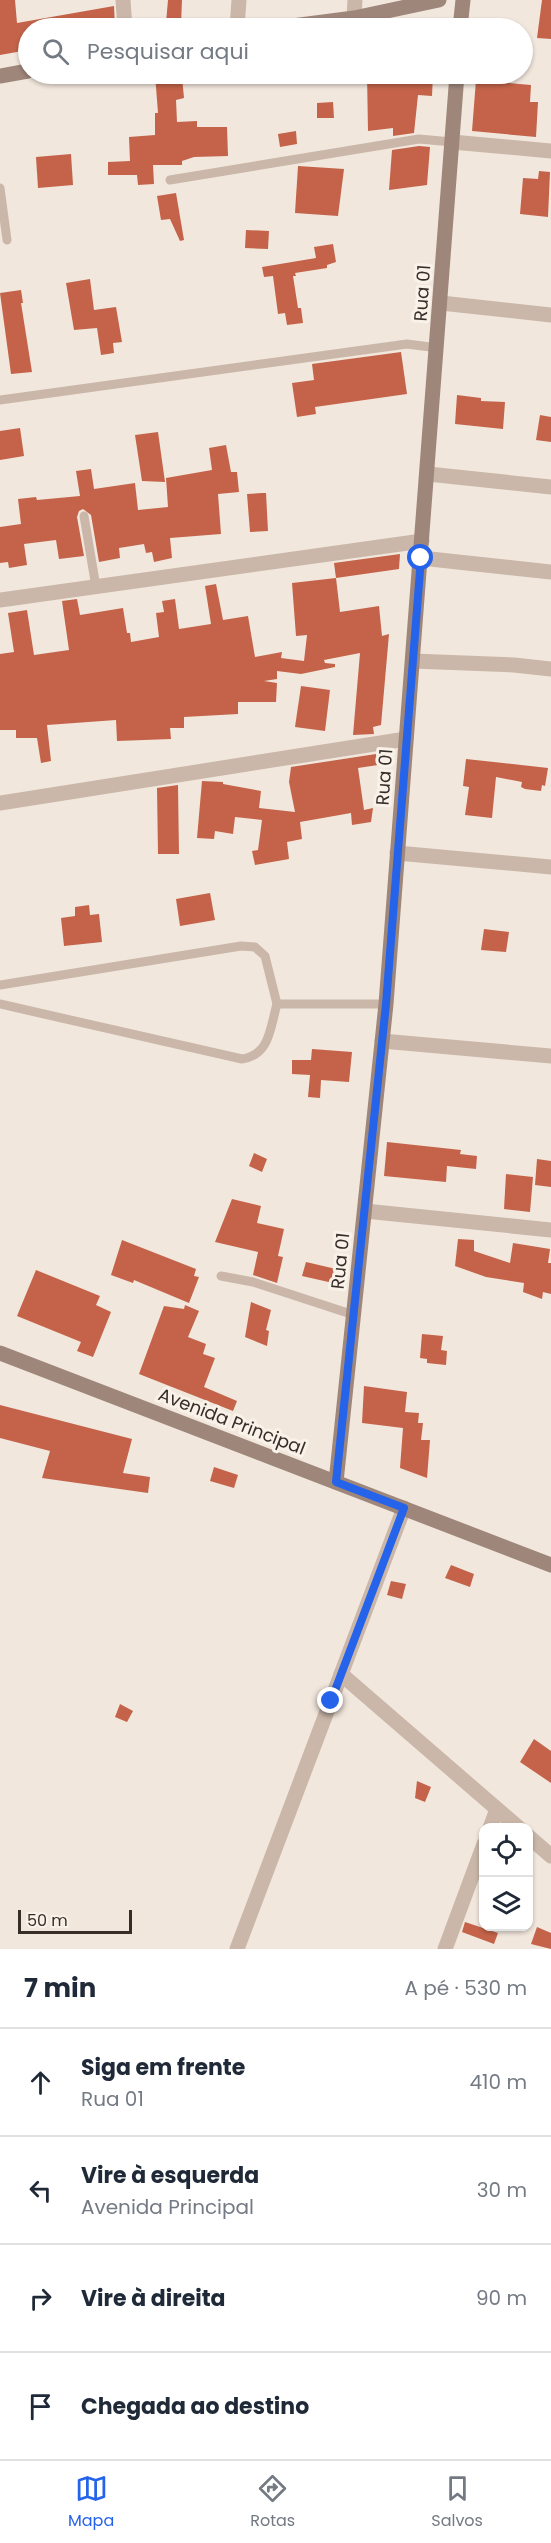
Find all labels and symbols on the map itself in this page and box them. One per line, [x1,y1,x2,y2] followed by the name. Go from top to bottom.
[408,264,436,322] street label: Rua 01
[407,544,433,570] route start
[370,748,398,806] street label: Rua 01
[325,1232,355,1290] street label: Rua 01
[155,1381,309,1461] street label: Avenida Principal
[317,1687,343,1713] route end
[18,1907,132,1934] scale bar

